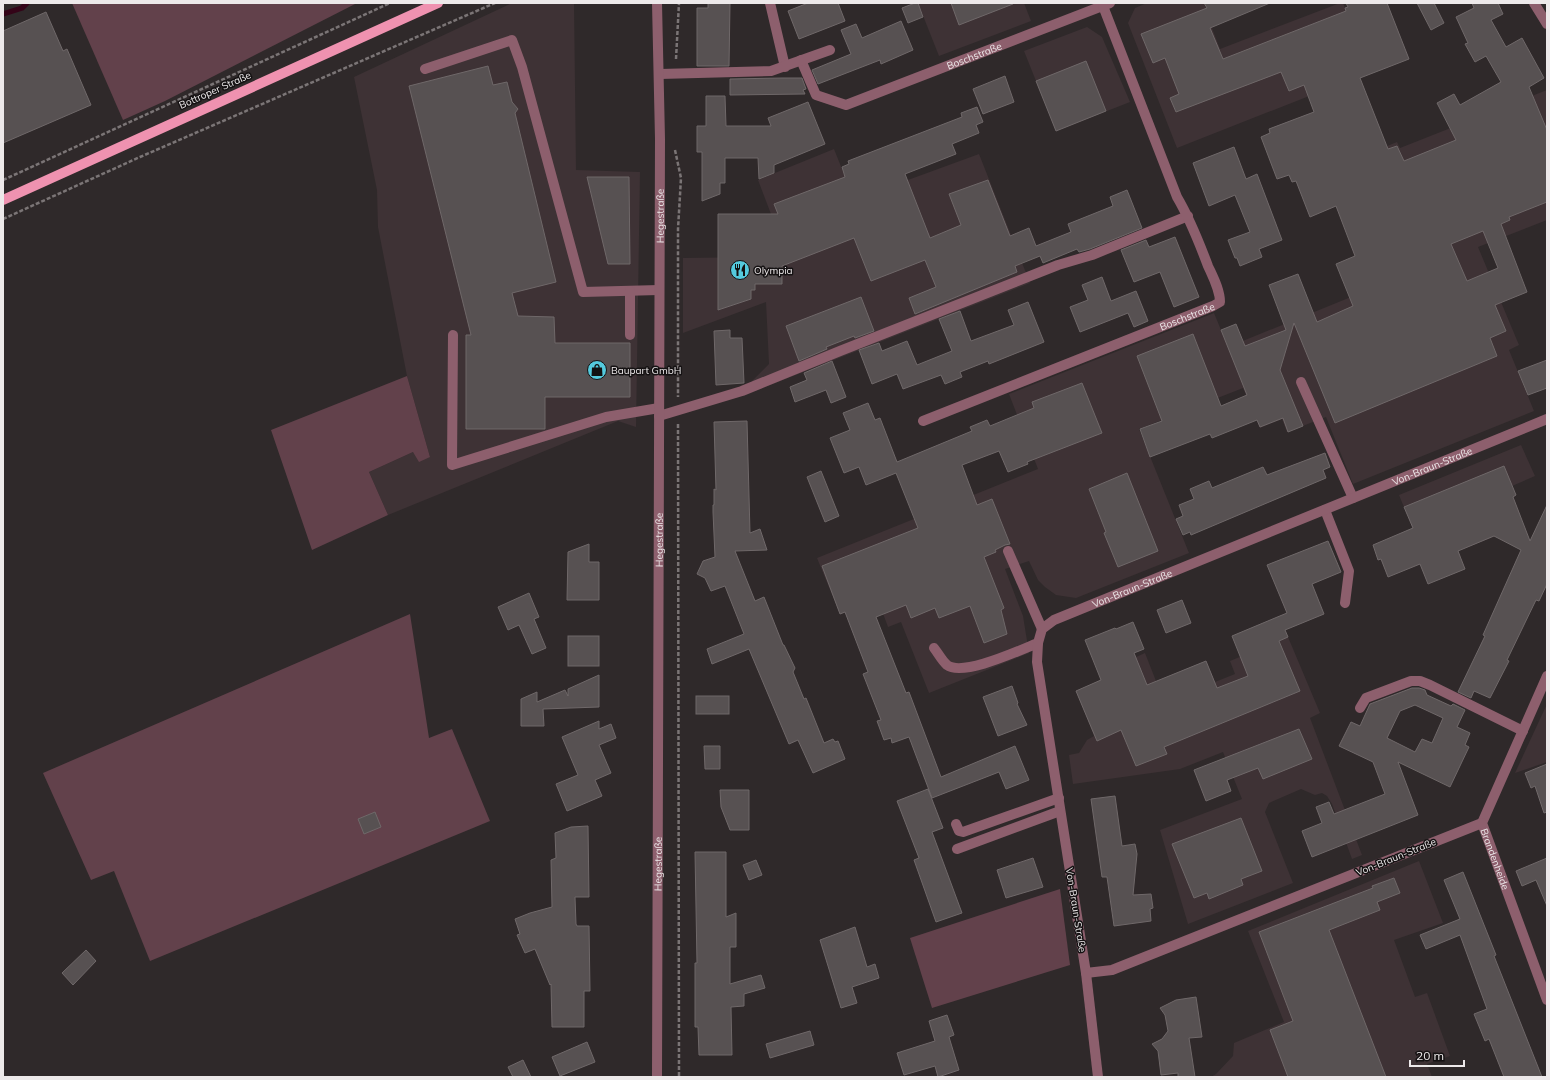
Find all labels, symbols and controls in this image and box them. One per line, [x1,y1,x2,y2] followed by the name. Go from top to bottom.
[945,39,1004,72] street label: Boschstraße
[177,68,253,112] street label: Bottroper Straße
[653,189,666,243] street label: Hegestraße
[729,259,751,281] restaurant icon: Olympia
[754,264,793,277] place label: Olympia
[1158,300,1216,333] street label: Boschstraße
[586,359,608,381] shop icon: Baupart GmbH
[611,364,681,377] place label: Baupart GmbH
[1390,444,1474,488] street label: Von-Braun-Straße
[652,513,665,567] street label: Hegestraße
[1090,566,1174,610] street label: Von-Braun-Straße
[1478,826,1512,892] street label: Brandenheide
[1354,835,1438,879] street label: Von-Braun-Straße
[651,837,664,891] street label: Hegestraße
[1063,867,1089,953] street label: Von-Braun-Straße
[1410,1042,1464,1068] scale bar
[1416,1048,1444,1063] text: 20 m

